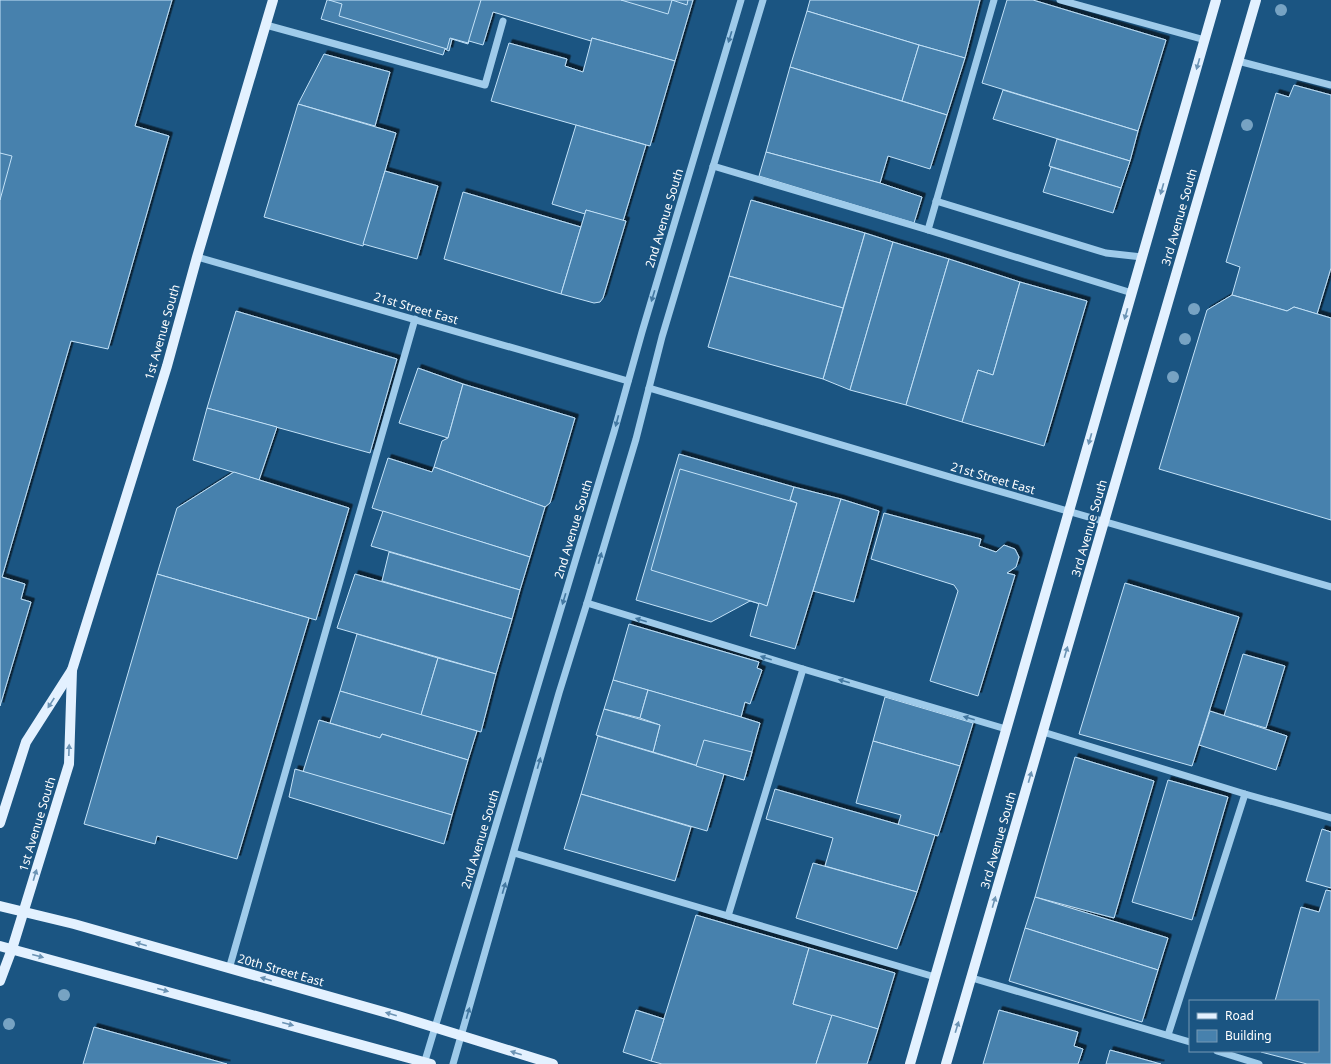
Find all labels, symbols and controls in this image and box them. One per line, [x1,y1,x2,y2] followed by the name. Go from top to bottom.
[727,32,733,44] one-way arrow
[1194,58,1200,71] one-way arrow
[641,166,687,270] street label: 2nd Avenue South
[1157,166,1201,268] street label: 3rd Avenue South
[1158,183,1164,195] one-way arrow
[140,282,184,382] street label: 1st Avenue South
[372,288,461,328] street label: 21st Street East
[650,290,656,302] one-way arrow
[1123,308,1129,320] one-way arrow
[614,415,620,428] one-way arrow
[1087,433,1093,445] one-way arrow
[949,458,1038,498] street label: 21st Street East
[550,477,596,581] street label: 2nd Avenue South
[1067,477,1111,579] street label: 3rd Avenue South
[597,552,603,564] one-way arrow
[561,594,567,606] one-way arrow
[635,617,647,623] one-way arrow
[1063,646,1069,658] one-way arrow
[759,655,771,661] one-way arrow
[838,678,850,684] one-way arrow
[47,698,55,708] one-way arrow
[963,715,975,721] one-way arrow
[66,744,73,756] one-way arrow
[536,757,542,769] one-way arrow
[1027,771,1033,783] one-way arrow
[14,774,60,874] street label: 1st Avenue South
[457,787,503,891] street label: 2nd Avenue South
[976,789,1020,891] street label: 3rd Avenue South
[32,869,38,881] one-way arrow
[501,882,507,894] one-way arrow
[991,896,997,908] one-way arrow
[135,941,147,947] one-way arrow
[236,950,327,991] street label: 20th Street East
[32,953,44,959] one-way arrow
[260,976,272,982] one-way arrow
[157,987,169,993] one-way arrow
[1189,1000,1319,1052] legend
[465,1007,471,1019] one-way arrow
[1225,1007,1254,1024] text: Road
[385,1011,398,1017] one-way arrow
[954,1020,960,1032] one-way arrow
[282,1022,295,1028] one-way arrow
[1225,1027,1272,1044] text: Building
[509,1050,521,1056] one-way arrow

